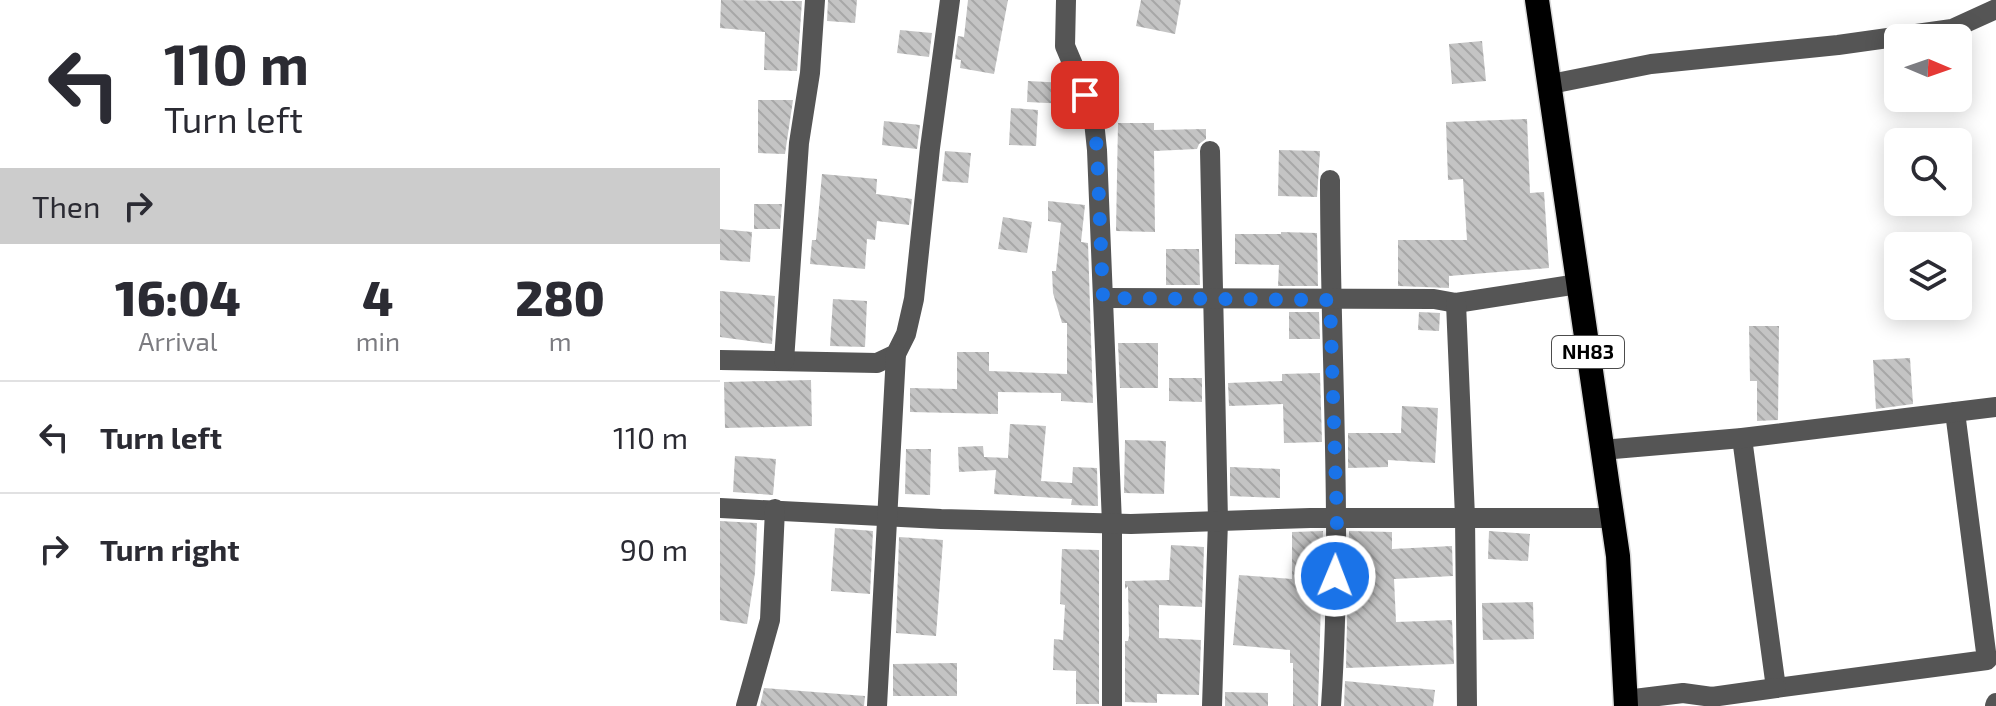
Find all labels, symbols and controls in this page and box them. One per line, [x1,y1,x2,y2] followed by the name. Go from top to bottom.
[1884,24,1972,112] north arrow
[1884,24,1972,320] map controls
[164,29,309,96] text: 110 m
[32,32,136,136] icon: left
[1051,61,1119,129] pin
[1063,73,1107,117] icon: arrive
[164,97,303,140] text: Turn left
[1884,128,1972,216] button: search
[116,184,160,228] icon: right
[32,188,100,224] text: Then
[1884,232,1972,320] button: layers
[115,268,241,326] text: 16:04
[362,268,393,326] text: 4
[515,268,605,326] text: 280
[138,325,217,356] text: Arrival
[356,325,400,356] text: min
[549,325,571,356] text: m
[1552,336,1624,368] road number: NH83
[32,415,76,459] icon: left
[100,419,222,455] text: Turn left
[613,419,688,455] text: 110 m
[32,527,76,571] icon: right
[100,531,240,567] text: Turn right
[620,531,688,567] text: 90 m
[1293,534,1377,618] position arrow

